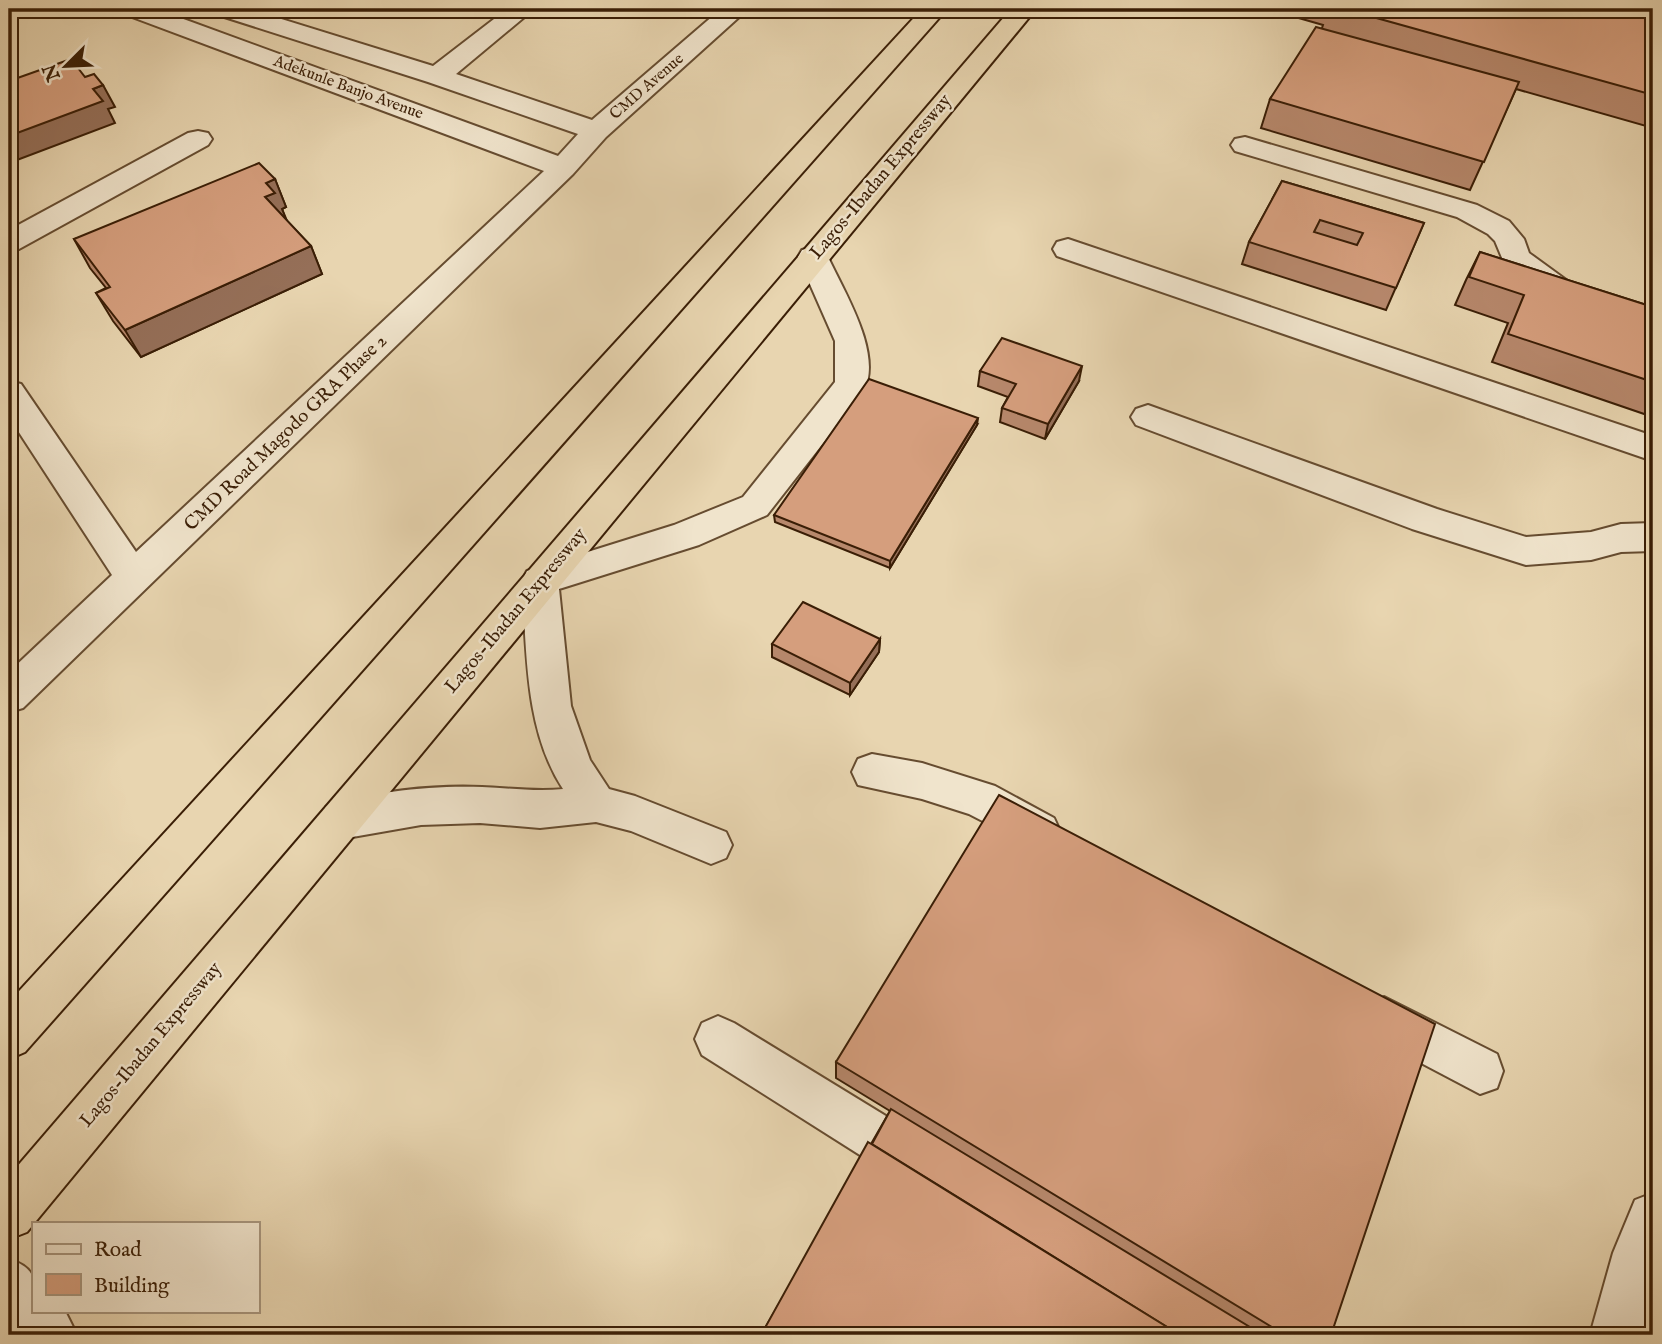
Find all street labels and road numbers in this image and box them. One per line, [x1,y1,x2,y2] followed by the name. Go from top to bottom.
[606,49,688,125] street label: CMD Avenue
[269,51,426,124] street label: Adekunle Banjo Avenue
[805,89,958,265] street label: Lagos-Ibadan Expressway
[179,329,393,537] street label: CMD Road Magodo GRA Phase 2
[440,523,593,699] street label: Lagos-Ibadan Expressway
[75,957,228,1133] street label: Lagos-Ibadan Expressway

